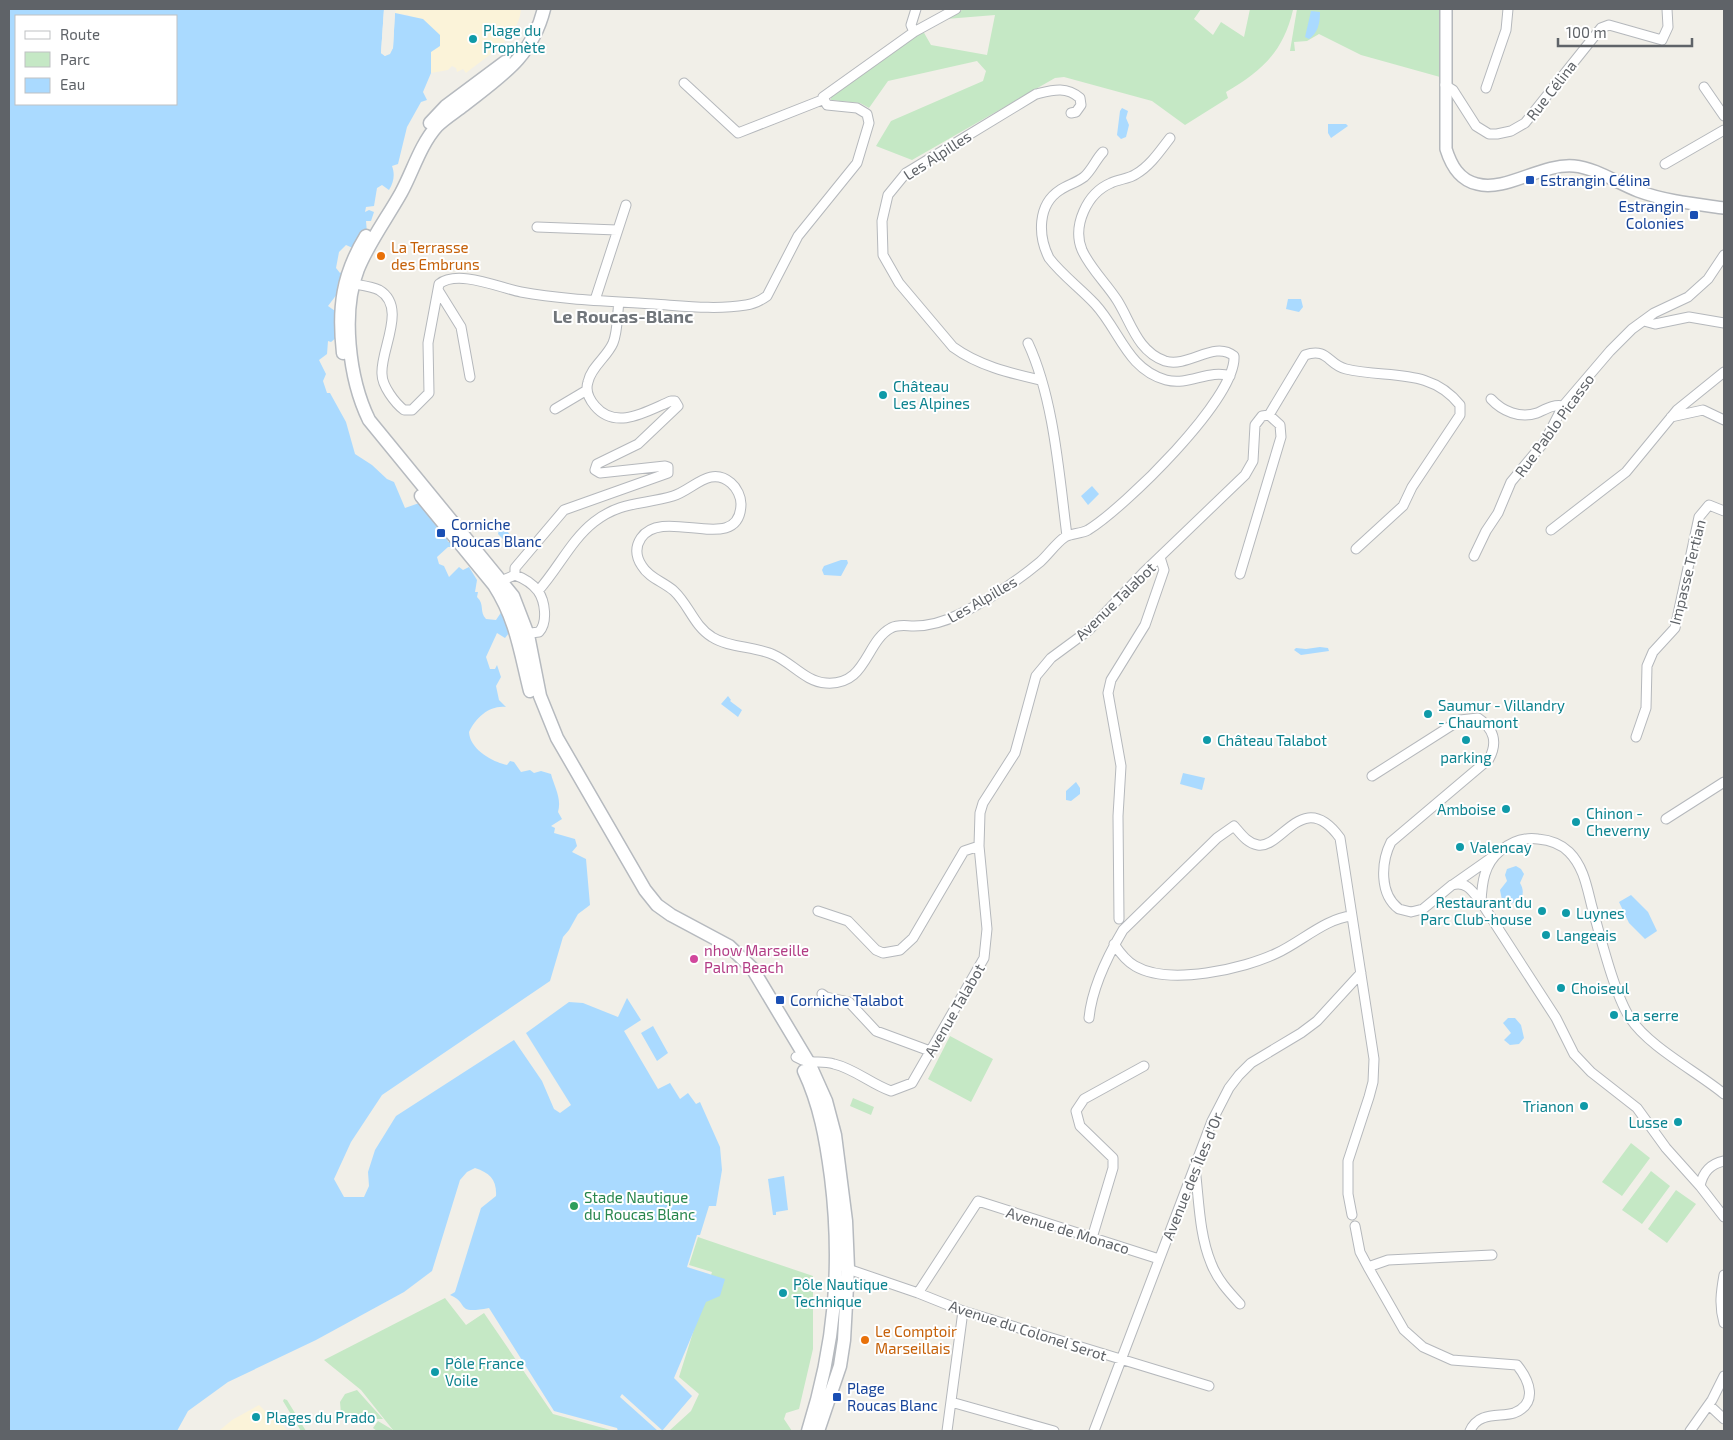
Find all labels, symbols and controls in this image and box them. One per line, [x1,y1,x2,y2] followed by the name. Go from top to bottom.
[15,15,178,105] legend
[1558,15,1692,47] scale bar
[483,21,545,56] place label: Plage du Prophète
[1566,23,1607,41] text: 100 m
[60,25,100,43] text: Route
[467,33,479,45] marker: Plage du Prophète
[60,50,90,68] text: Parc
[1522,57,1580,123] street label: Rue Célina
[60,75,85,93] text: Eau
[900,126,974,184] street label: Les Alpilles
[1540,171,1651,189] place label: Estrangin Célina
[1524,174,1536,186] marker: Estrangin Célina
[1618,197,1684,232] place label: Estrangin Colonies
[1688,209,1700,221] marker: Estrangin Colonies
[391,238,480,273] place label: La Terrasse des Embruns
[375,250,387,262] marker: La Terrasse des Embruns
[553,305,693,327] district label: Le Roucas-Blanc
[1511,370,1597,480] street label: Rue Pablo Picasso
[893,377,970,412] place label: Château Les Alpines
[877,389,889,401] marker: Château Les Alpines
[451,515,542,550] place label: Corniche Roucas Blanc
[1665,518,1709,626] street label: Impasse Tertian
[435,527,447,539] marker: Corniche Roucas Blanc
[1071,558,1159,644] street label: Avenue Talabot
[944,572,1020,626] street label: Les Alpilles
[1438,696,1565,731] place label: Saumur - Villandry - Chaumont
[1422,708,1434,720] marker: Saumur - Villandry - Chaumont
[1217,731,1327,749] place label: Château Talabot
[1201,734,1213,746] marker: Château Talabot
[1460,734,1472,746] marker: parking
[1440,748,1492,766] place label: parking
[1437,800,1496,818] place label: Amboise
[1500,803,1512,815] marker: Amboise
[1586,804,1650,839] place label: Chinon - Cheverny
[1570,816,1582,828] marker: Chinon - Cheverny
[1470,838,1532,856] place label: Valencay
[1454,841,1466,853] marker: Valencay
[1420,893,1532,928] place label: Restaurant du Parc Club-house
[1576,904,1625,922] place label: Luynes
[1536,905,1548,917] marker: Restaurant du Parc Club-house
[1560,907,1572,919] marker: Luynes
[1556,926,1617,944] place label: Langeais
[1540,929,1552,941] marker: Langeais
[704,941,809,976] place label: nhow Marseille Palm Beach
[688,953,700,965] marker: nhow Marseille Palm Beach
[920,960,988,1060] street label: Avenue Talabot
[1571,979,1630,997] place label: Choiseul
[1555,982,1567,994] marker: Choiseul
[790,991,904,1009] place label: Corniche Talabot
[774,994,786,1006] marker: Corniche Talabot
[1624,1006,1679,1024] place label: La serre
[1608,1009,1620,1021] marker: La serre
[1523,1097,1574,1115] place label: Trianon
[1578,1100,1590,1112] marker: Trianon
[1158,1109,1226,1243] street label: Avenue des Îles d'Or
[1628,1113,1668,1131] place label: Lusse
[1672,1116,1684,1128] marker: Lusse
[584,1188,695,1223] place label: Stade Nautique du Roucas Blanc
[568,1200,580,1212] marker: Stade Nautique du Roucas Blanc
[1004,1203,1132,1257] street label: Avenue de Monaco
[793,1275,888,1310] place label: Pôle Nautique Technique
[777,1287,789,1299] marker: Pôle Nautique Technique
[947,1296,1109,1364] street label: Avenue du Colonel Serot
[875,1322,957,1357] place label: Le Comptoir Marseillais
[859,1334,871,1346] marker: Le Comptoir Marseillais
[445,1354,524,1389] place label: Pôle France Voile
[429,1366,441,1378] marker: Pôle France Voile
[847,1379,938,1414] place label: Plage Roucas Blanc
[831,1391,843,1403] marker: Plage Roucas Blanc
[266,1408,376,1426] place label: Plages du Prado
[250,1411,262,1423] marker: Plages du Prado

